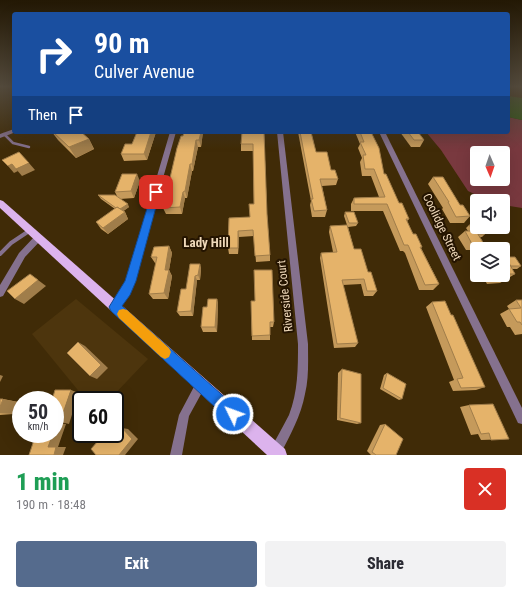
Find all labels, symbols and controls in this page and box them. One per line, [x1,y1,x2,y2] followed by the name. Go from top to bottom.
[94,27,150,60] text: 90 m
[28,28,80,80] icon: right
[94,61,195,82] text: Culver Avenue
[65,104,87,126] icon: arrive
[28,106,57,124] text: Then
[470,146,510,186] north arrow
[470,146,510,282] map controls
[139,175,173,209] pin
[145,181,167,203] icon: arrive
[420,191,464,263] street label: Coolidge Street
[470,194,510,234] button: sound
[183,235,229,250] district label: Lady Hill
[470,242,510,282] button: layers
[274,259,296,333] street label: Riverside Court
[72,391,124,443] speed limit sign: 60
[212,393,254,435] position arrow
[28,400,48,424] text: 50
[28,421,48,432] text: km/h
[16,468,70,496] text: 1 min
[464,468,506,510] button: close
[16,497,86,512] text: 190 m · 18:48
[16,541,257,587] button: Exit
[265,541,506,587] button: Share

